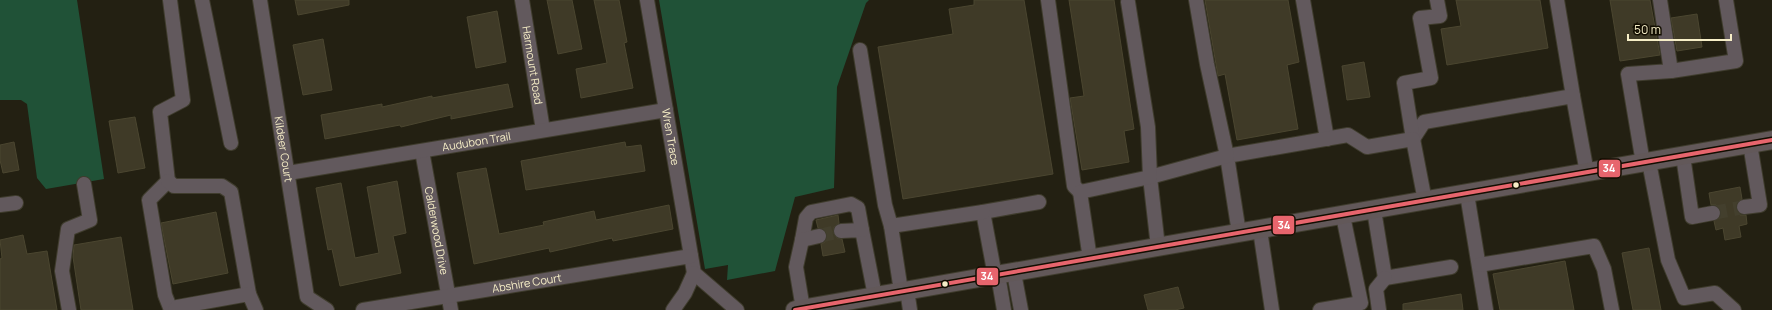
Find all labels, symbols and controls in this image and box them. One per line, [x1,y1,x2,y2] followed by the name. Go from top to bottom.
[1628,16,1731,42] scale bar
[1634,21,1661,38] text: 50 m
[519,25,547,105] street label: Harmount Road
[659,107,683,167] street label: Wren Trace
[271,115,297,183] street label: Kildeer Court
[441,128,512,154] street label: Audubon Trail
[1598,159,1621,178] line badge: 34
[1602,160,1616,175] text: 34
[1511,180,1521,190] unlabelled marker
[422,185,453,276] street label: Calderwood Drive
[1272,215,1295,235] line badge: 34
[1277,217,1291,232] text: 34
[976,267,999,286] line badge: 34
[980,268,994,283] text: 34
[491,269,563,296] street label: Abshire Court
[940,279,950,289] unlabelled marker

